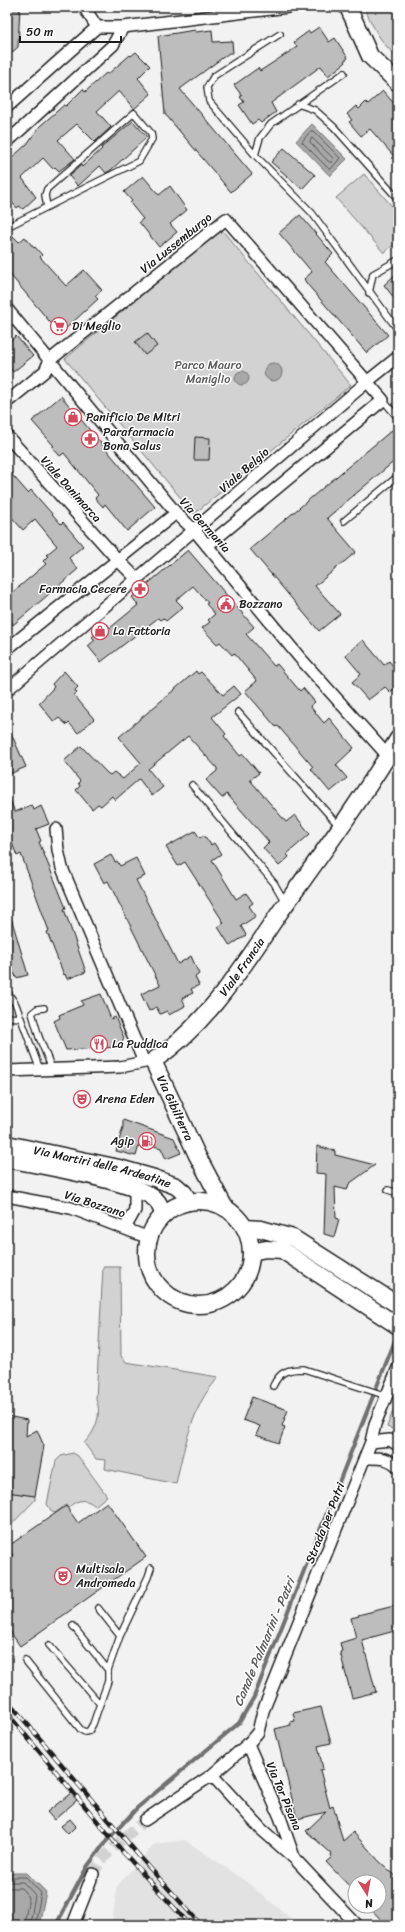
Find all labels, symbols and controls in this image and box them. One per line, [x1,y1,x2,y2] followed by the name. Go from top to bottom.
[20,18,121,44] scale bar
[26,21,53,43] text: 50 m
[135,207,217,279] street label: Via Lussemburgo
[72,315,121,337] place label: Di Meglio
[49,316,69,336] supermarket icon: Di Meglio
[174,354,242,390] park label: Parco Mauro Maniglio
[86,406,181,428] place label: Panificio De Mitri
[63,407,83,427] shop icon: Panificio De Mitri
[103,421,174,457] place label: Parafarmacia Bona Salus
[80,429,100,449] pharmacy icon: Parafarmacia Bona Salus
[214,442,274,498] street label: Viale Belgio
[35,450,107,528] street label: Viale Danimarca
[174,492,236,558] street label: Via Germania
[39,578,127,600] place label: Farmacia Cecere
[130,579,150,599] pharmacy icon: Farmacia Cecere
[239,593,283,615] place label: Bozzano
[216,594,236,614] public building icon: Bozzano
[113,620,171,642] place label: La Fattoria
[90,621,110,641] shop icon: La Fattoria
[213,933,271,1001] street label: Viale Francia
[112,1033,168,1055] place label: La Puddica
[89,1034,109,1054] restaurant icon: La Puddica
[150,1071,200,1145] street label: Via Gibilterra
[94,1088,155,1110] place label: Arena Eden
[72,1089,92,1109] theatre icon: Arena Eden
[109,1130,135,1152] place label: Agip
[137,1131,157,1151] fuel station icon: Agip
[32,1139,174,1194] street label: Via Martiri delle Ardeatine
[62,1184,128,1224] street label: Via Bozzano
[299,1479,352,1567] street label: Strada per Patri
[75,1558,135,1594] place label: Multisala Andromeda
[53,1566,73,1586] theatre icon: Multisala Andromeda
[227,1572,302,1710] water label: Canale Palmarini - Patri
[260,1758,308,1834] street label: Via Tor Pisana
[347,1874,387,1914] north arrow
[363,1893,375,1913] text: N

